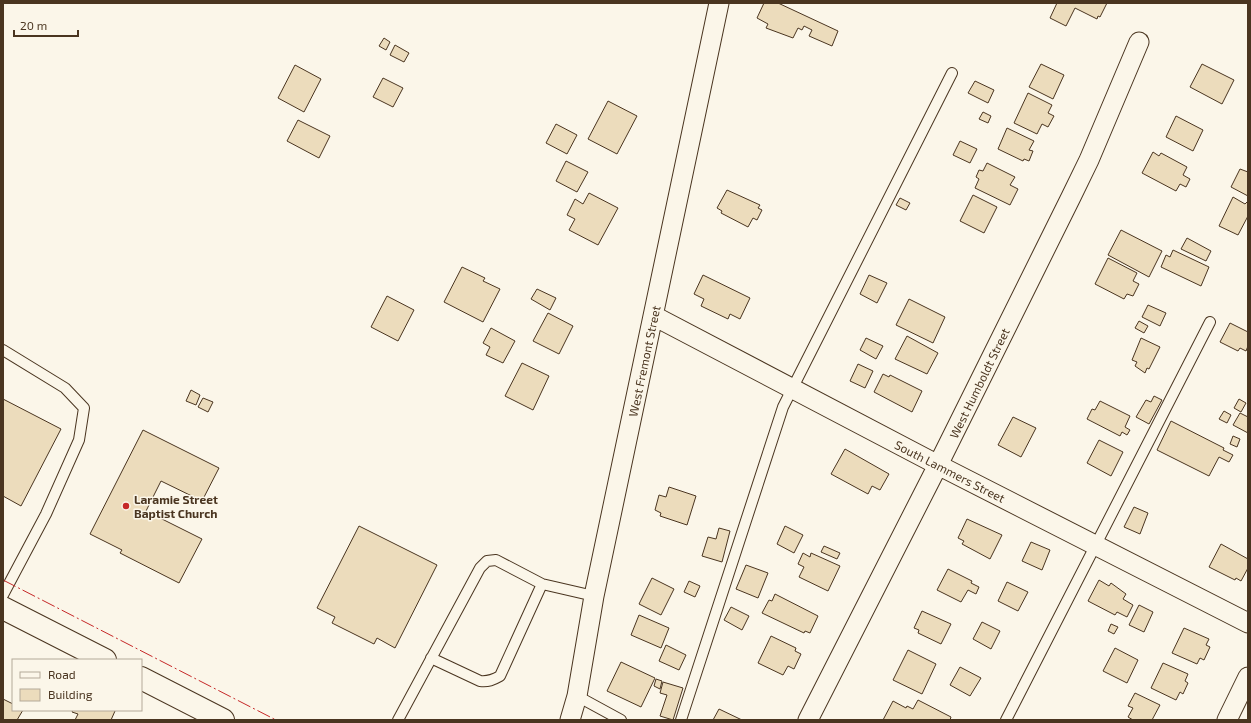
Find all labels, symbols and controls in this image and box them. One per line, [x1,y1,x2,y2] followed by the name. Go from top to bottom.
[14,12,78,38] scale bar
[20,18,47,32] text: 20 m
[625,304,663,418] street label: West Fremont Street
[946,325,1012,440] street label: West Humboldt Street
[893,437,1008,505] street label: South Lammers Street
[134,492,218,520] place label: Laramie Street Baptist Church
[121,501,131,511] marker: Laramie Street Baptist Church
[12,659,142,711] legend
[48,667,76,681] text: Road
[48,687,93,701] text: Building

